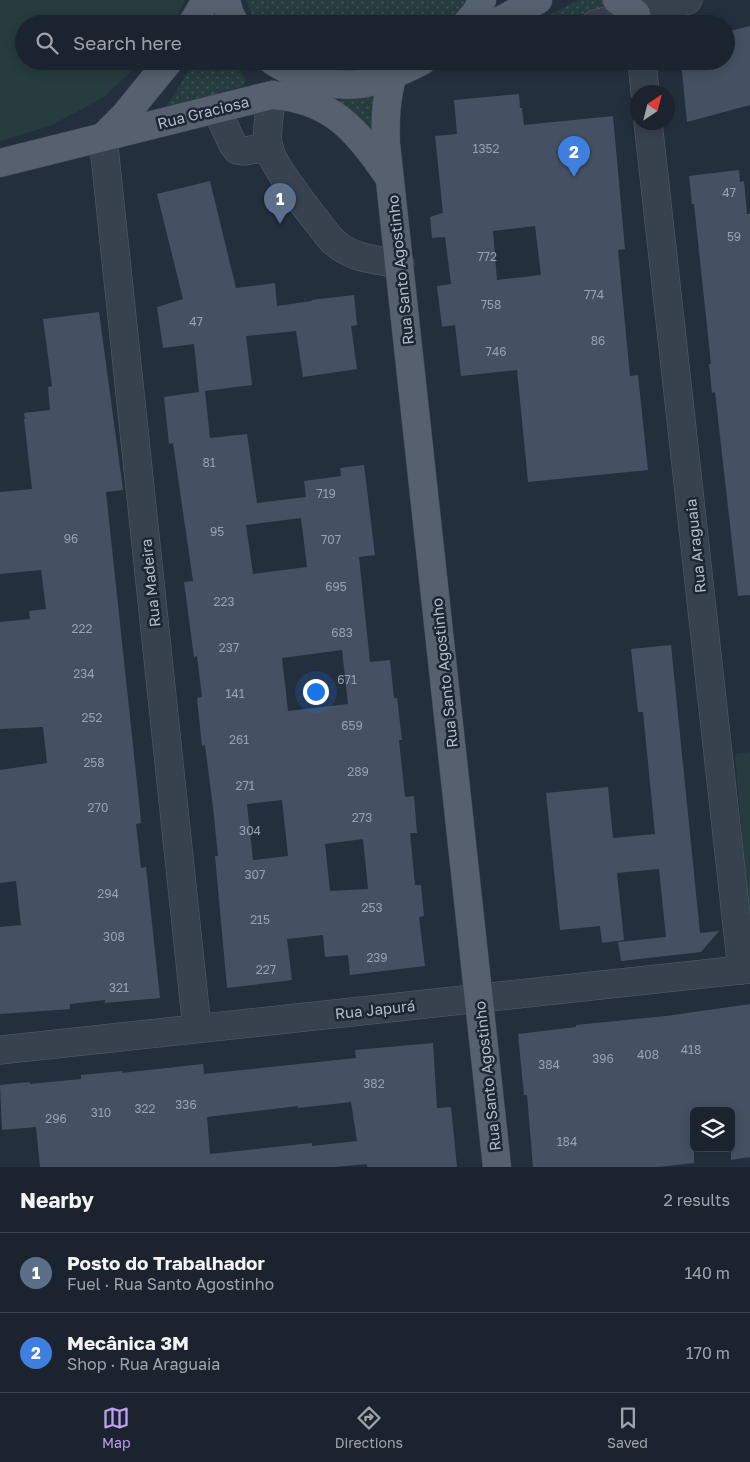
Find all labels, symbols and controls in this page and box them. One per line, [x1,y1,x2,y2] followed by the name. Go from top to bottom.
[15,15,735,70] search box
[33,29,61,57] icon: search
[73,31,182,54] text: Search here
[630,85,675,130] north arrow
[155,92,251,132] street label: Rua Graciosa
[558,136,590,177] pin: 2
[473,141,499,156] house number: 1352
[264,183,296,224] pin: 1
[722,185,736,200] house number: 47
[383,194,417,346] street label: Rua Santo Agostinho
[727,229,741,244] house number: 59
[477,249,497,264] house number: 772
[584,287,604,302] house number: 774
[481,297,501,312] house number: 758
[189,314,203,329] house number: 47
[591,333,605,348] house number: 86
[486,344,506,359] house number: 746
[202,455,216,470] house number: 81
[316,486,336,501] house number: 719
[681,498,709,594] street label: Rua Araguaia
[210,524,224,539] house number: 95
[64,531,78,546] house number: 96
[321,532,341,547] house number: 707
[136,538,164,628] street label: Rua Madeira
[325,579,347,594] house number: 695
[214,594,234,609] house number: 223
[427,597,461,749] street label: Rua Santo Agostinho
[72,621,92,636] house number: 222
[331,625,353,640] house number: 683
[219,640,239,655] house number: 237
[73,666,95,681] house number: 234
[337,672,357,687] house number: 671
[303,679,329,705] your location
[226,686,245,701] house number: 141
[82,710,102,725] house number: 252
[341,718,363,733] house number: 659
[229,732,249,747] house number: 261
[83,755,105,770] house number: 258
[347,764,369,779] house number: 289
[235,778,255,793] house number: 271
[88,800,108,815] house number: 270
[352,810,372,825] house number: 273
[239,823,261,838] house number: 304
[245,867,265,882] house number: 307
[97,886,119,901] house number: 294
[362,900,382,915] house number: 253
[250,912,270,927] house number: 215
[103,929,125,944] house number: 308
[366,950,388,965] house number: 239
[256,962,276,977] house number: 227
[109,980,129,995] house number: 321
[334,996,416,1022] street label: Rua Japurá
[470,1000,504,1152] street label: Rua Santo Agostinho
[681,1042,701,1057] house number: 418
[637,1047,659,1062] house number: 408
[592,1051,614,1066] house number: 396
[538,1057,560,1072] house number: 384
[363,1076,385,1091] house number: 382
[175,1097,197,1112] house number: 336
[135,1101,156,1116] house number: 322
[91,1105,111,1120] house number: 310
[690,1107,735,1152] map controls
[690,1107,735,1152] button: layers
[45,1111,67,1126] house number: 296
[557,1134,577,1149] house number: 184
[20,1187,94,1213] text: Nearby
[664,1190,730,1210] text: 2 results
[67,1251,265,1274] text: Posto do Trabalhador
[32,1263,40,1283] text: 1
[684,1263,730,1283] text: 140 m
[67,1274,274,1294] text: Fuel · Rua Santo Agostinho
[67,1331,189,1354] text: Mecânica 3M
[31,1343,41,1363] text: 2
[686,1343,730,1363] text: 170 m
[67,1354,220,1374] text: Shop · Rua Araguaia
[102,1404,131,1451] tab: Map
[335,1404,403,1451] tab: Directions
[607,1404,648,1451] tab: Saved

